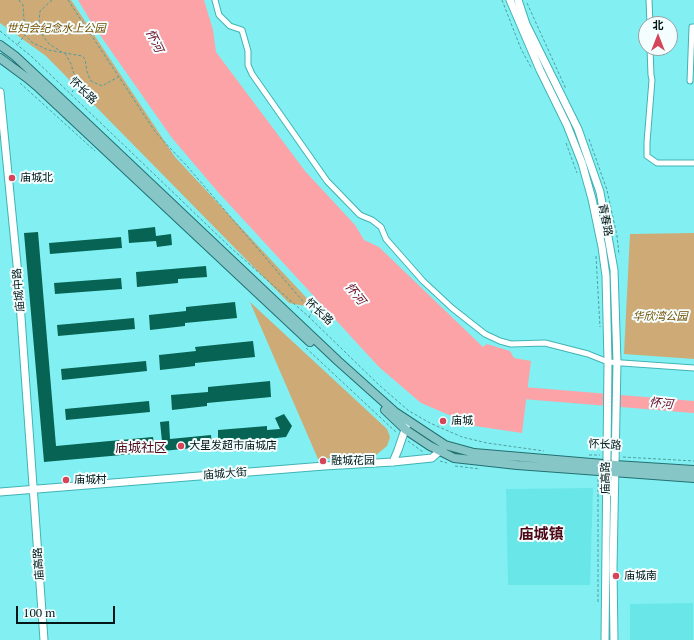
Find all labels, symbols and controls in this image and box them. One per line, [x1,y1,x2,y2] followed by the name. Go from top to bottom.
[638,16,678,56] north arrow
[653,18,664,32] text: 北
[7,22,105,36] park label: 世妇会纪念水上公园
[142,27,166,55] water label: 怀河
[67,75,99,107] street label: 怀长路
[20,171,53,185] place label: 庙城北
[7,173,17,183] marker: 庙城北
[595,203,615,237] street label: 青春路
[11,268,27,312] street label: 庙城中路
[342,280,368,308] water label: 怀河
[302,296,336,328] street label: 怀长路
[633,310,687,324] park label: 华欣湾公园
[648,396,674,412] water label: 怀河
[451,414,473,428] place label: 庙城
[438,416,448,426] marker: 庙城
[588,438,622,452] street label: 怀长路
[189,439,277,453] place label: 大星发超市庙城店
[115,440,167,456] district label: 庙城社区
[176,441,186,451] marker: 大星发超市庙城店
[331,454,375,468] place label: 融城花园
[318,456,328,466] marker: 融城花园
[599,462,613,494] street label: 庙高路
[203,466,247,482] street label: 庙城大街
[74,473,107,487] place label: 庙城村
[61,475,71,485] marker: 庙城村
[519,526,563,544] district label: 庙城镇
[31,547,47,581] street label: 庙高路
[624,569,657,583] place label: 庙城南
[611,571,621,581] marker: 庙城南
[18,598,117,624] scale bar
[23,605,55,620] text: 100 m

